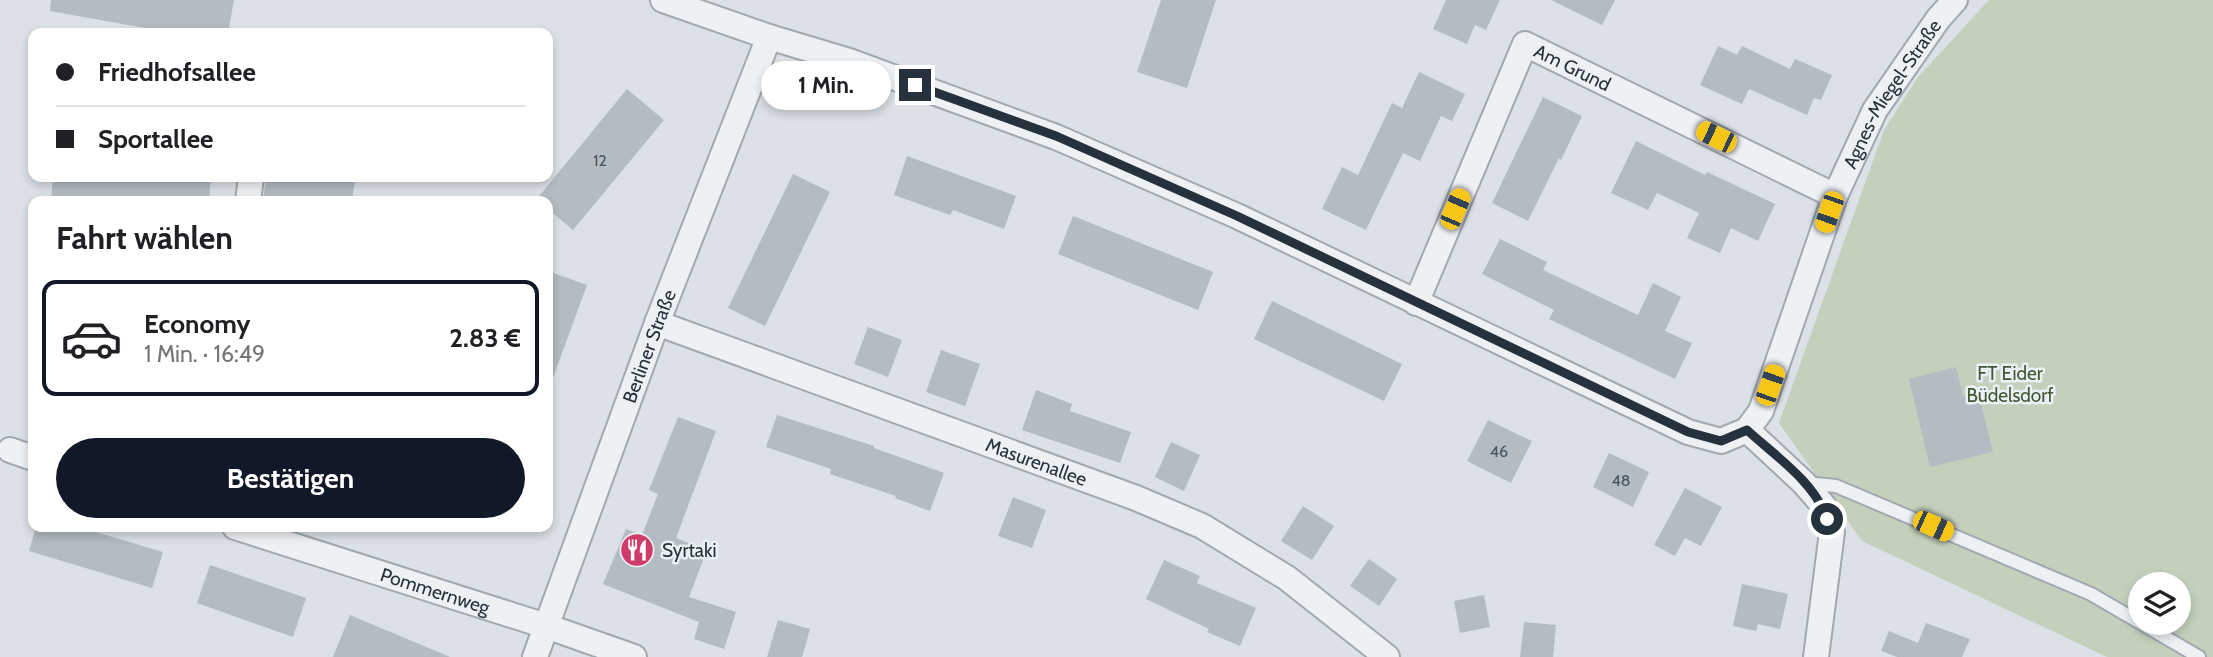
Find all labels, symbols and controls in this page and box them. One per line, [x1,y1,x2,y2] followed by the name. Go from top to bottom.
[1838,15,1946,172] street label: Agnes-Miegel-Straße
[1530,39,1615,96] street label: Am Grund
[98,56,256,88] text: Friedhofsallee
[761,60,890,110] callout: 1 Min.
[899,69,931,101] route end
[798,71,854,99] text: 1 Min.
[1693,118,1740,156] car
[98,123,213,155] text: Sportallee
[593,151,607,170] house number: 12
[1438,186,1473,232] car
[1813,189,1846,235] car
[56,218,233,257] text: Fahrt wählen
[617,286,681,406] street label: Berliner Straße
[60,307,123,370] icon: car
[144,308,250,340] text: Economy
[449,322,521,354] text: 2.83 €
[144,340,265,368] text: 1 Min. · 16:49
[1754,362,1787,408] car
[1966,362,2054,407] park label: FT Eider Büdelsdorf
[983,433,1090,491] street label: Masurenallee
[56,438,525,518] button: Bestätigen
[1490,442,1508,461] house number: 46
[1612,471,1630,490] house number: 48
[1811,503,1843,535] route start
[1910,508,1957,544] car
[618,531,656,569] restaurant icon: Syrtaki
[662,539,716,562] place label: Syrtaki
[378,563,493,619] street label: Pommernweg
[2128,572,2191,635] map controls
[2128,572,2191,635] button: layers

